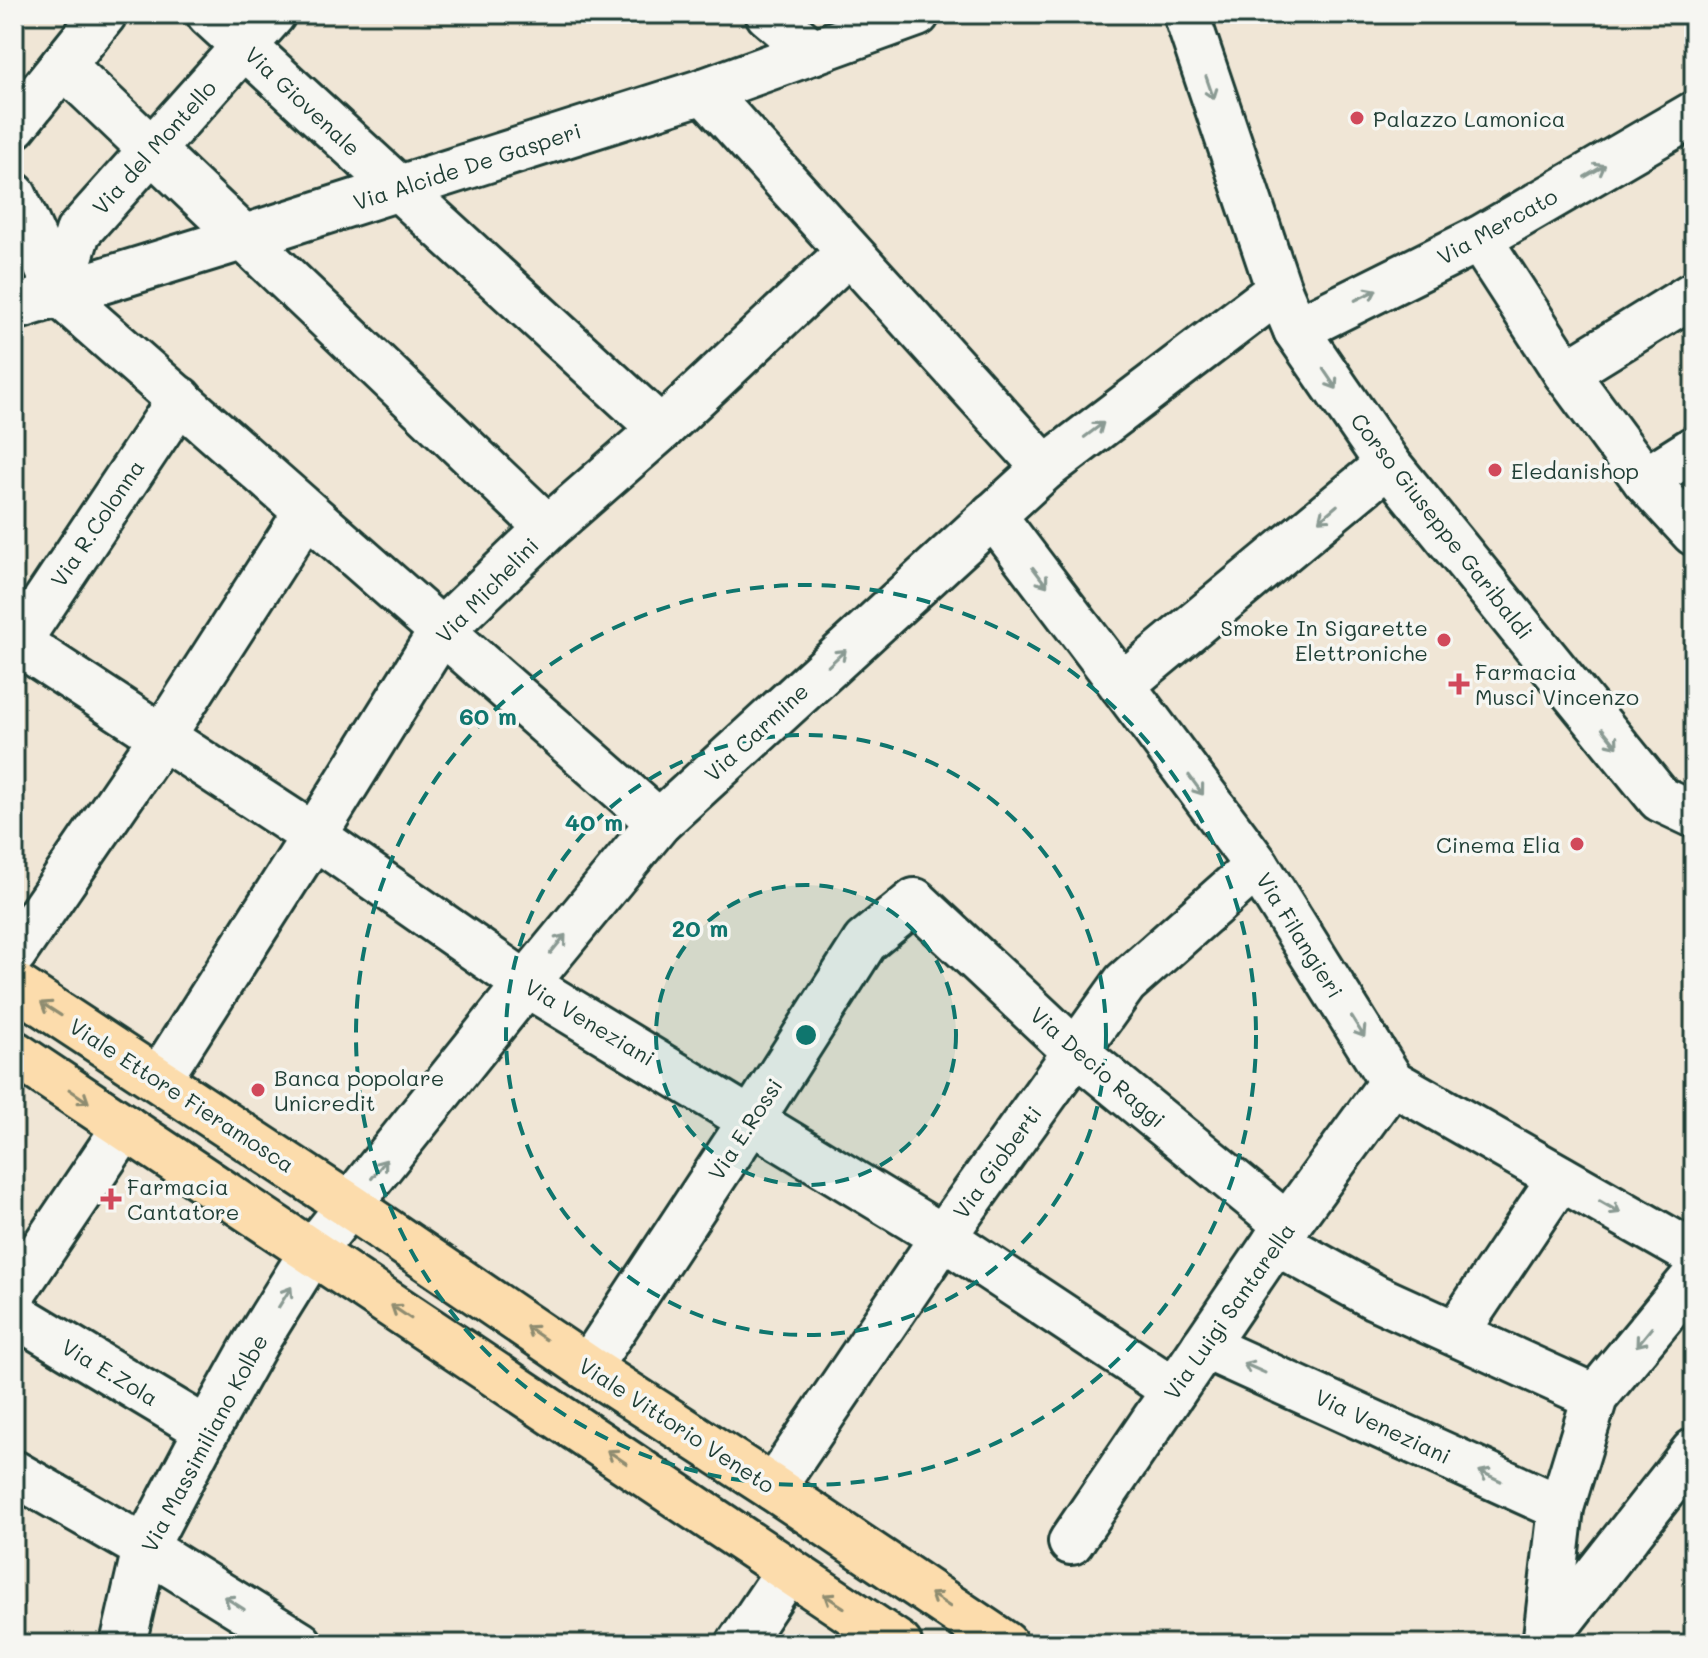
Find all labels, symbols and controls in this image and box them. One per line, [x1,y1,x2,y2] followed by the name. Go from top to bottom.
[239,40,367,162] street label: Via Giovenale
[86,73,222,221] street label: Via del Montello
[1204,75,1219,100] one-way arrow
[1373,104,1565,133] place label: Palazzo Lamonica
[1348,109,1366,127] marker: Palazzo Lamonica
[349,115,585,217] street label: Via Alcide De Gasperi
[1583,163,1606,179] one-way arrow
[1432,181,1562,271] street label: Via Mercato
[1354,287,1378,302] one-way arrow
[1322,367,1338,389] one-way arrow
[1345,407,1539,645] street label: Corso Giuseppe Garibaldi
[1083,422,1104,439] one-way arrow
[44,454,150,592] street label: Via R.Colonna
[1511,456,1639,485] place label: Eledanishop
[1486,461,1504,479] marker: Eledanishop
[1318,505,1339,522] one-way arrow
[429,531,545,649] street label: Via Michelini
[1032,565,1048,587] one-way arrow
[1221,613,1428,667] place label: Smoke In Sigarette Elettroniche
[1435,631,1453,649] marker: Smoke In Sigarette Elettroniche
[826,650,846,668] one-way arrow
[1475,657,1639,711] place label: Farmacia Musci Vincenzo
[1450,675,1468,693] marker: Farmacia Musci Vincenzo
[698,676,814,788] street label: Via Carmine
[459,700,517,731] text: 60 m
[1601,727,1619,748] one-way arrow
[1188,773,1204,795] one-way arrow
[565,806,623,837] text: 40 m
[1436,830,1561,859] place label: Cinema Elia
[1568,835,1586,853] marker: Cinema Elia
[1250,867,1350,1003] street label: Via Filangieri
[672,912,728,943] text: 20 m
[549,934,567,955] one-way arrow
[520,972,660,1072] street label: Via Veneziani
[1024,1000,1172,1134] street label: Via Decio Raggi
[40,1001,62,1017] one-way arrow
[64,1011,300,1179] street label: Viale Ettore Fieramosca
[1349,1016,1366,1038] one-way arrow
[792,1021,820,1049] centre of rings
[274,1063,444,1117] place label: Banca popolare Unicredit
[701,1072,789,1186] street label: Via E.Rossi
[249,1081,267,1099] marker: Banca popolare Unicredit
[67,1088,89,1105] one-way arrow
[946,1100,1048,1224] street label: Via Gioberti
[370,1159,387,1180] one-way arrow
[127,1172,239,1226] place label: Farmacia Cantatore
[102,1190,120,1208] marker: Farmacia Cantatore
[1598,1199,1622,1215] one-way arrow
[1157,1217,1301,1405] street label: Via Luigi Santarella
[277,1286,293,1309] one-way arrow
[391,1304,413,1320] one-way arrow
[526,1325,548,1341] one-way arrow
[1636,1326,1653,1347] one-way arrow
[134,1329,274,1557] street label: Via Massimiliano Kolbe
[56,1332,164,1412] street label: Via E.Zola
[573,1351,781,1499] street label: Viale Vittorio Veneto
[1242,1359,1267,1374] one-way arrow
[1310,1382,1456,1470] street label: Via Veneziani
[607,1448,629,1465] one-way arrow
[1479,1468,1503,1483] one-way arrow
[929,1592,952,1608] one-way arrow
[823,1593,845,1609] one-way arrow
[223,1595,246,1611] one-way arrow

